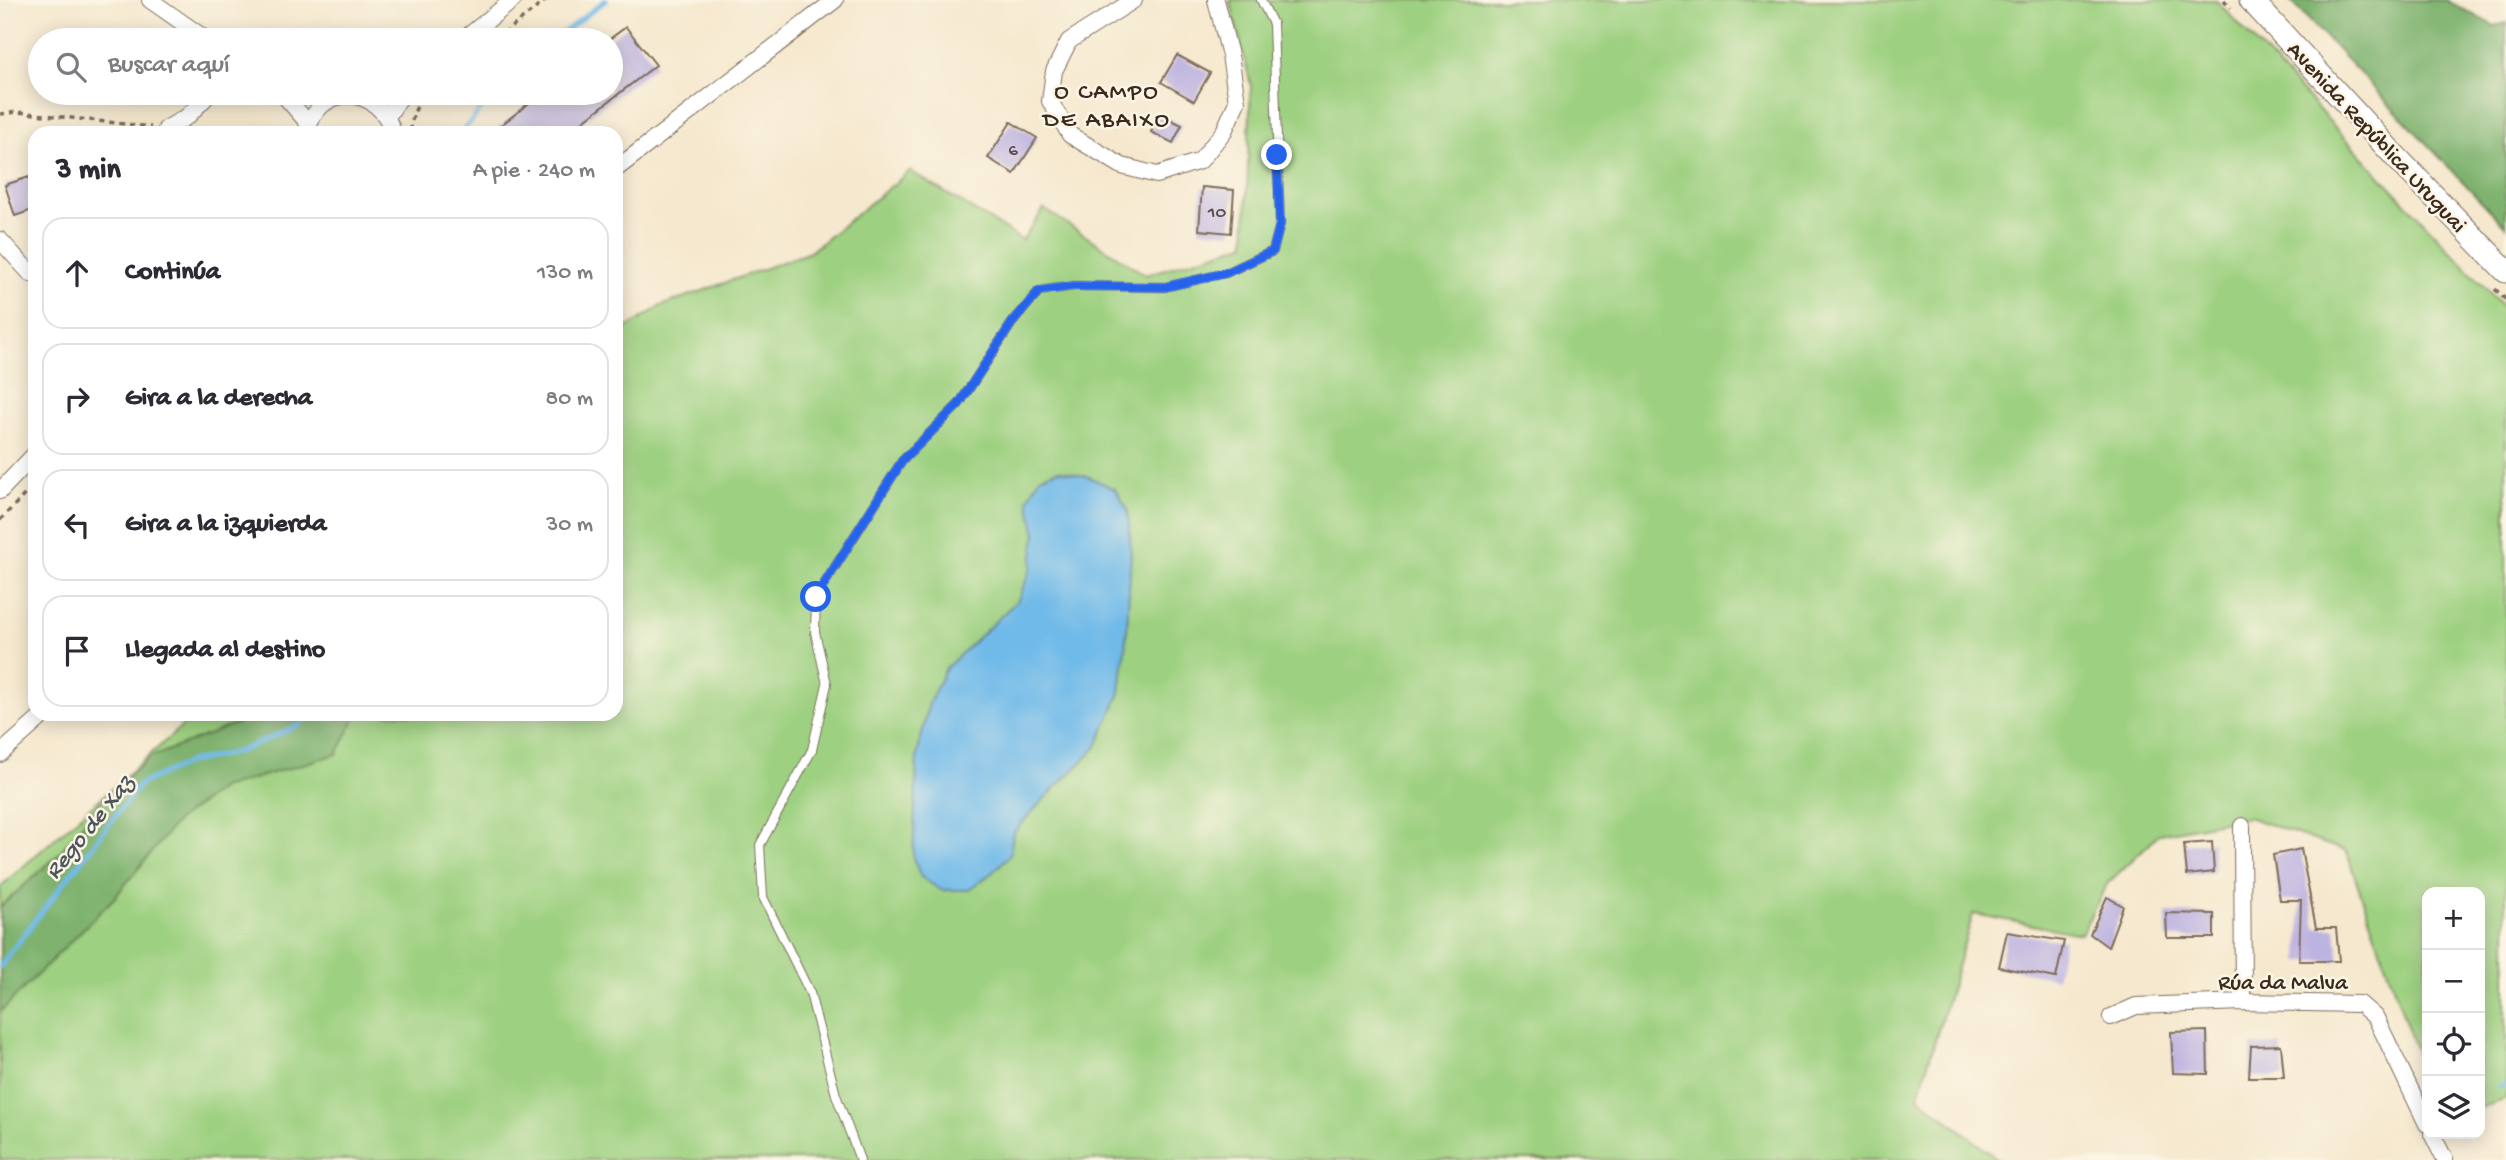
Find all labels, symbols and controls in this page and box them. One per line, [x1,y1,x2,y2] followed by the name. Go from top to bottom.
[28,28,623,105] search box
[2280,37,2471,239] street label: Avenida República Uruguai
[52,48,90,86] icon: search
[108,51,230,82] text: Buscar aquí
[1041,79,1171,136] district label: O CAMPO DE ABAIXO
[1261,139,1292,170] route end
[1008,140,1018,163] house number: 6
[56,154,121,189] text: 3 min
[473,158,595,185] text: A pie · 240 m
[1207,202,1226,225] house number: 10
[58,254,96,292] icon: ahead
[125,258,220,289] text: Continúa
[537,260,593,287] text: 130 m
[58,380,96,418] icon: right
[125,384,312,415] text: Gira a la derecha
[546,386,593,413] text: 80 m
[58,506,96,544] icon: left
[125,510,327,541] text: Gira a la izquierda
[546,512,593,539] text: 30 m
[800,581,831,612] route start
[58,632,96,670] icon: arrive
[125,636,325,667] text: Llegada al destino
[40,769,142,886] water label: Rego de Xaz
[2422,887,2485,1139] map controls
[2422,887,2485,950] button: +
[2422,950,2485,1013] button: −
[2218,971,2349,998] street label: Rúa da Malva
[2422,1013,2485,1076] button: locate
[2422,1076,2485,1139] button: layers

